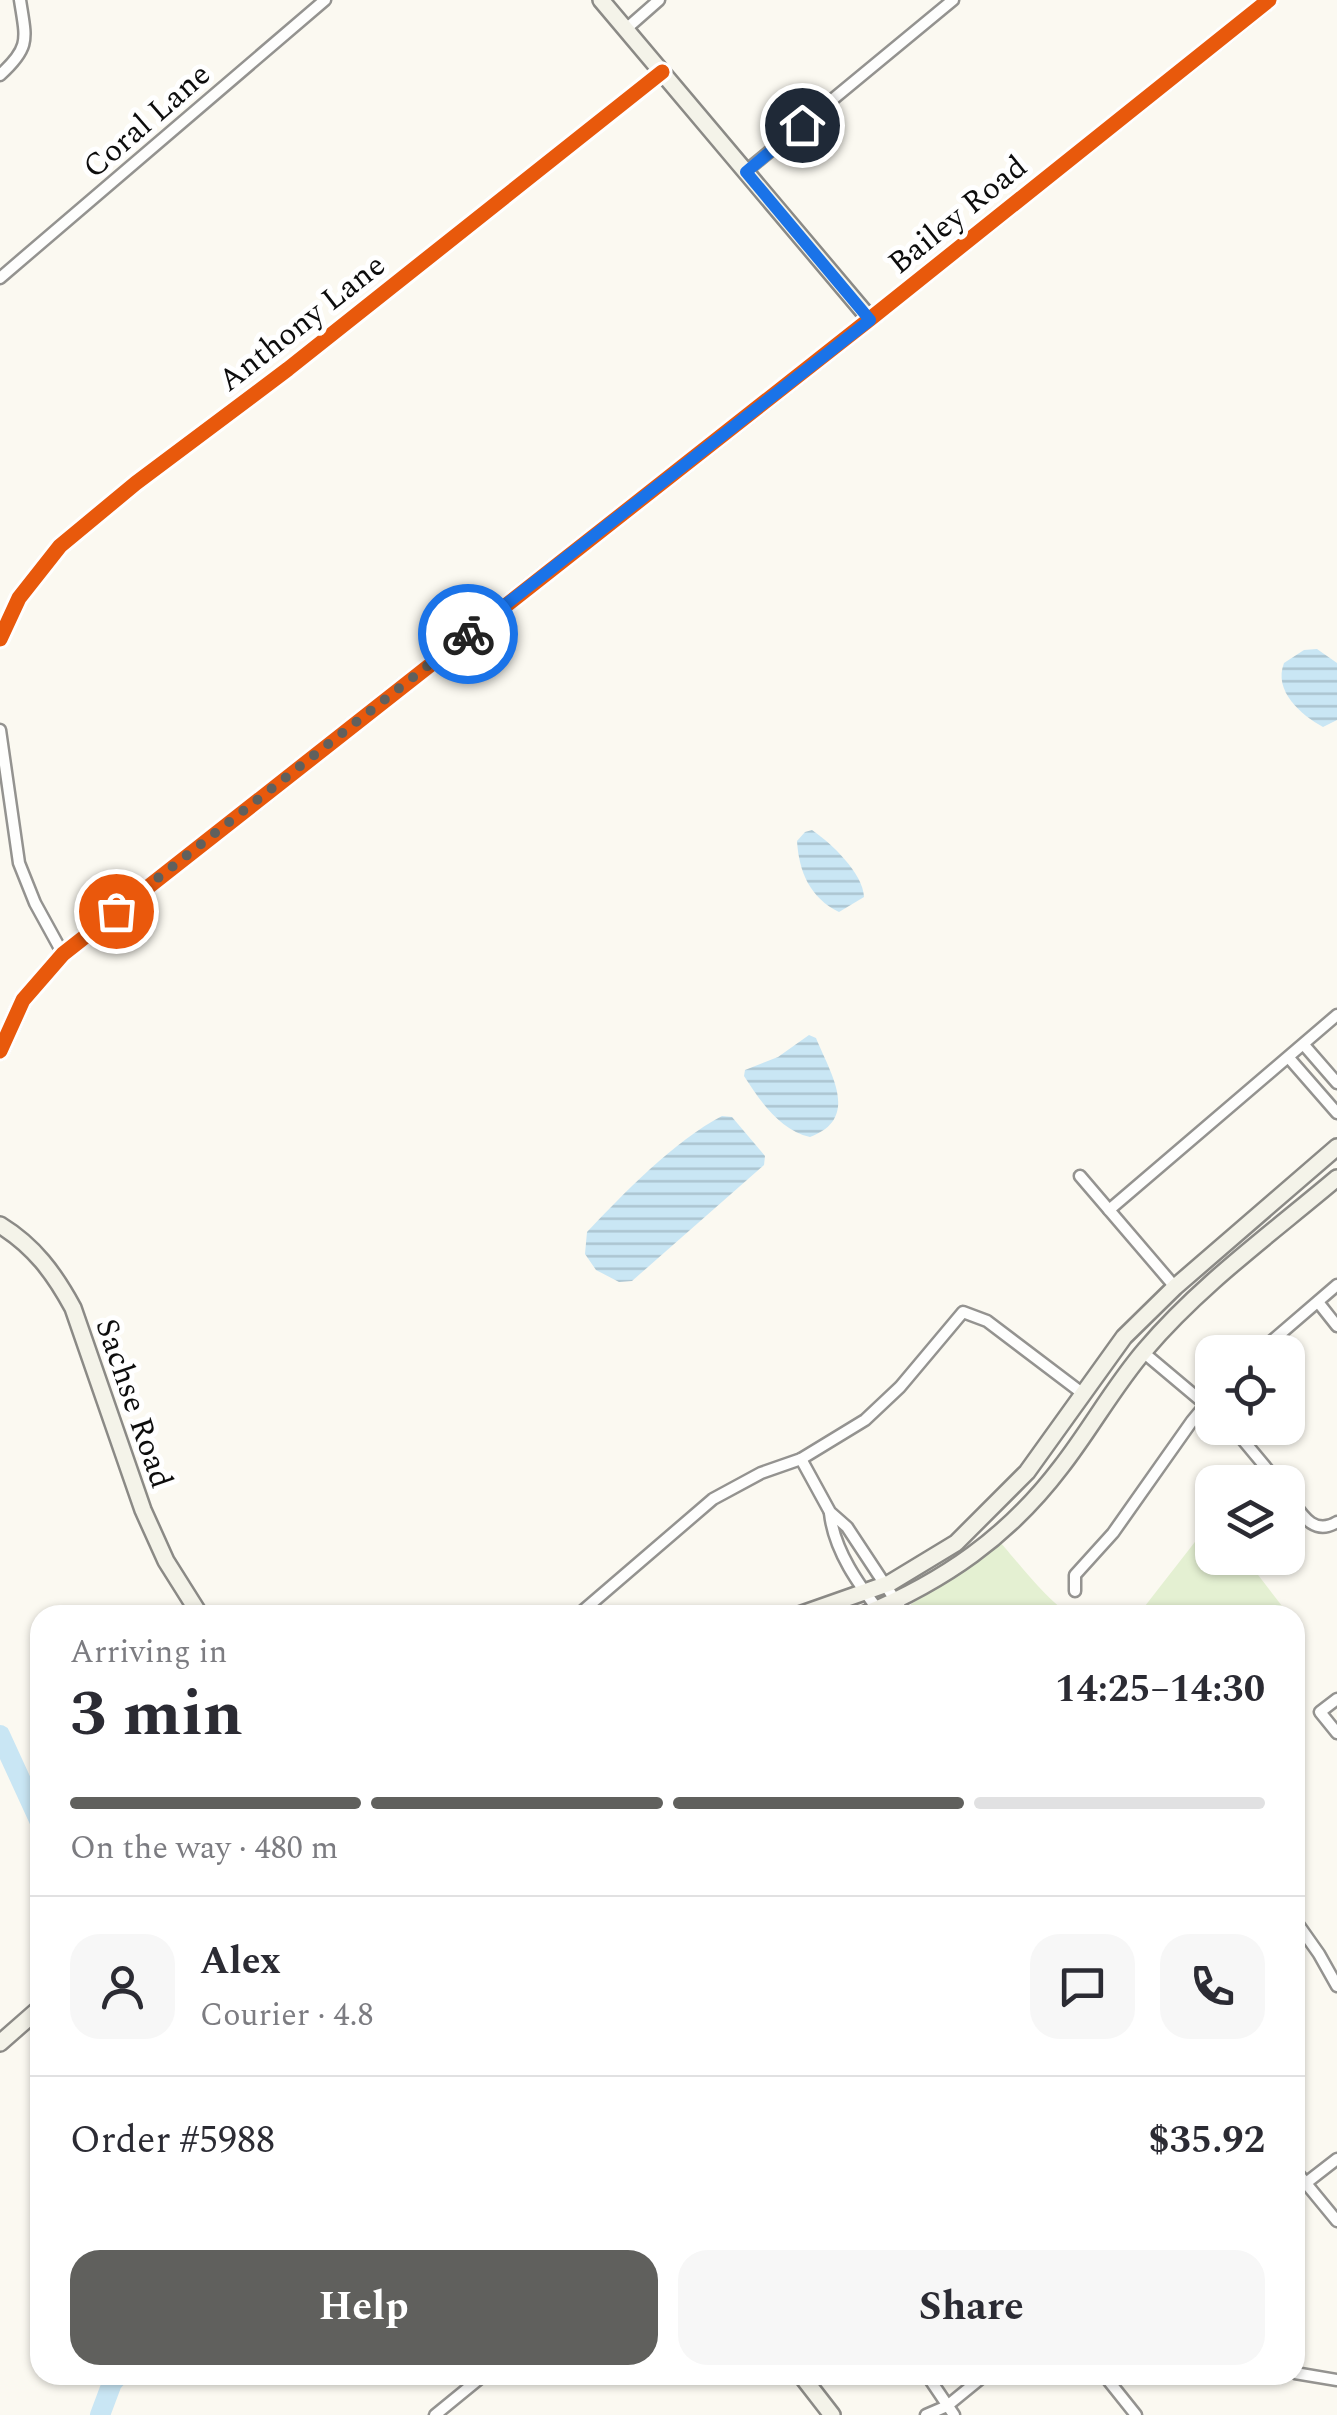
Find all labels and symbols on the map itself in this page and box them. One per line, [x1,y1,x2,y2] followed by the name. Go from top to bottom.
[72,51,222,191] street label: Coral Lane
[760,83,845,168] pin
[878,144,1038,287] street label: Bailey Road
[207,242,396,405] street label: Anthony Lane
[418,584,518,684] courier
[74,869,159,954] pin
[82,1312,186,1495] street label: Sachse Road

